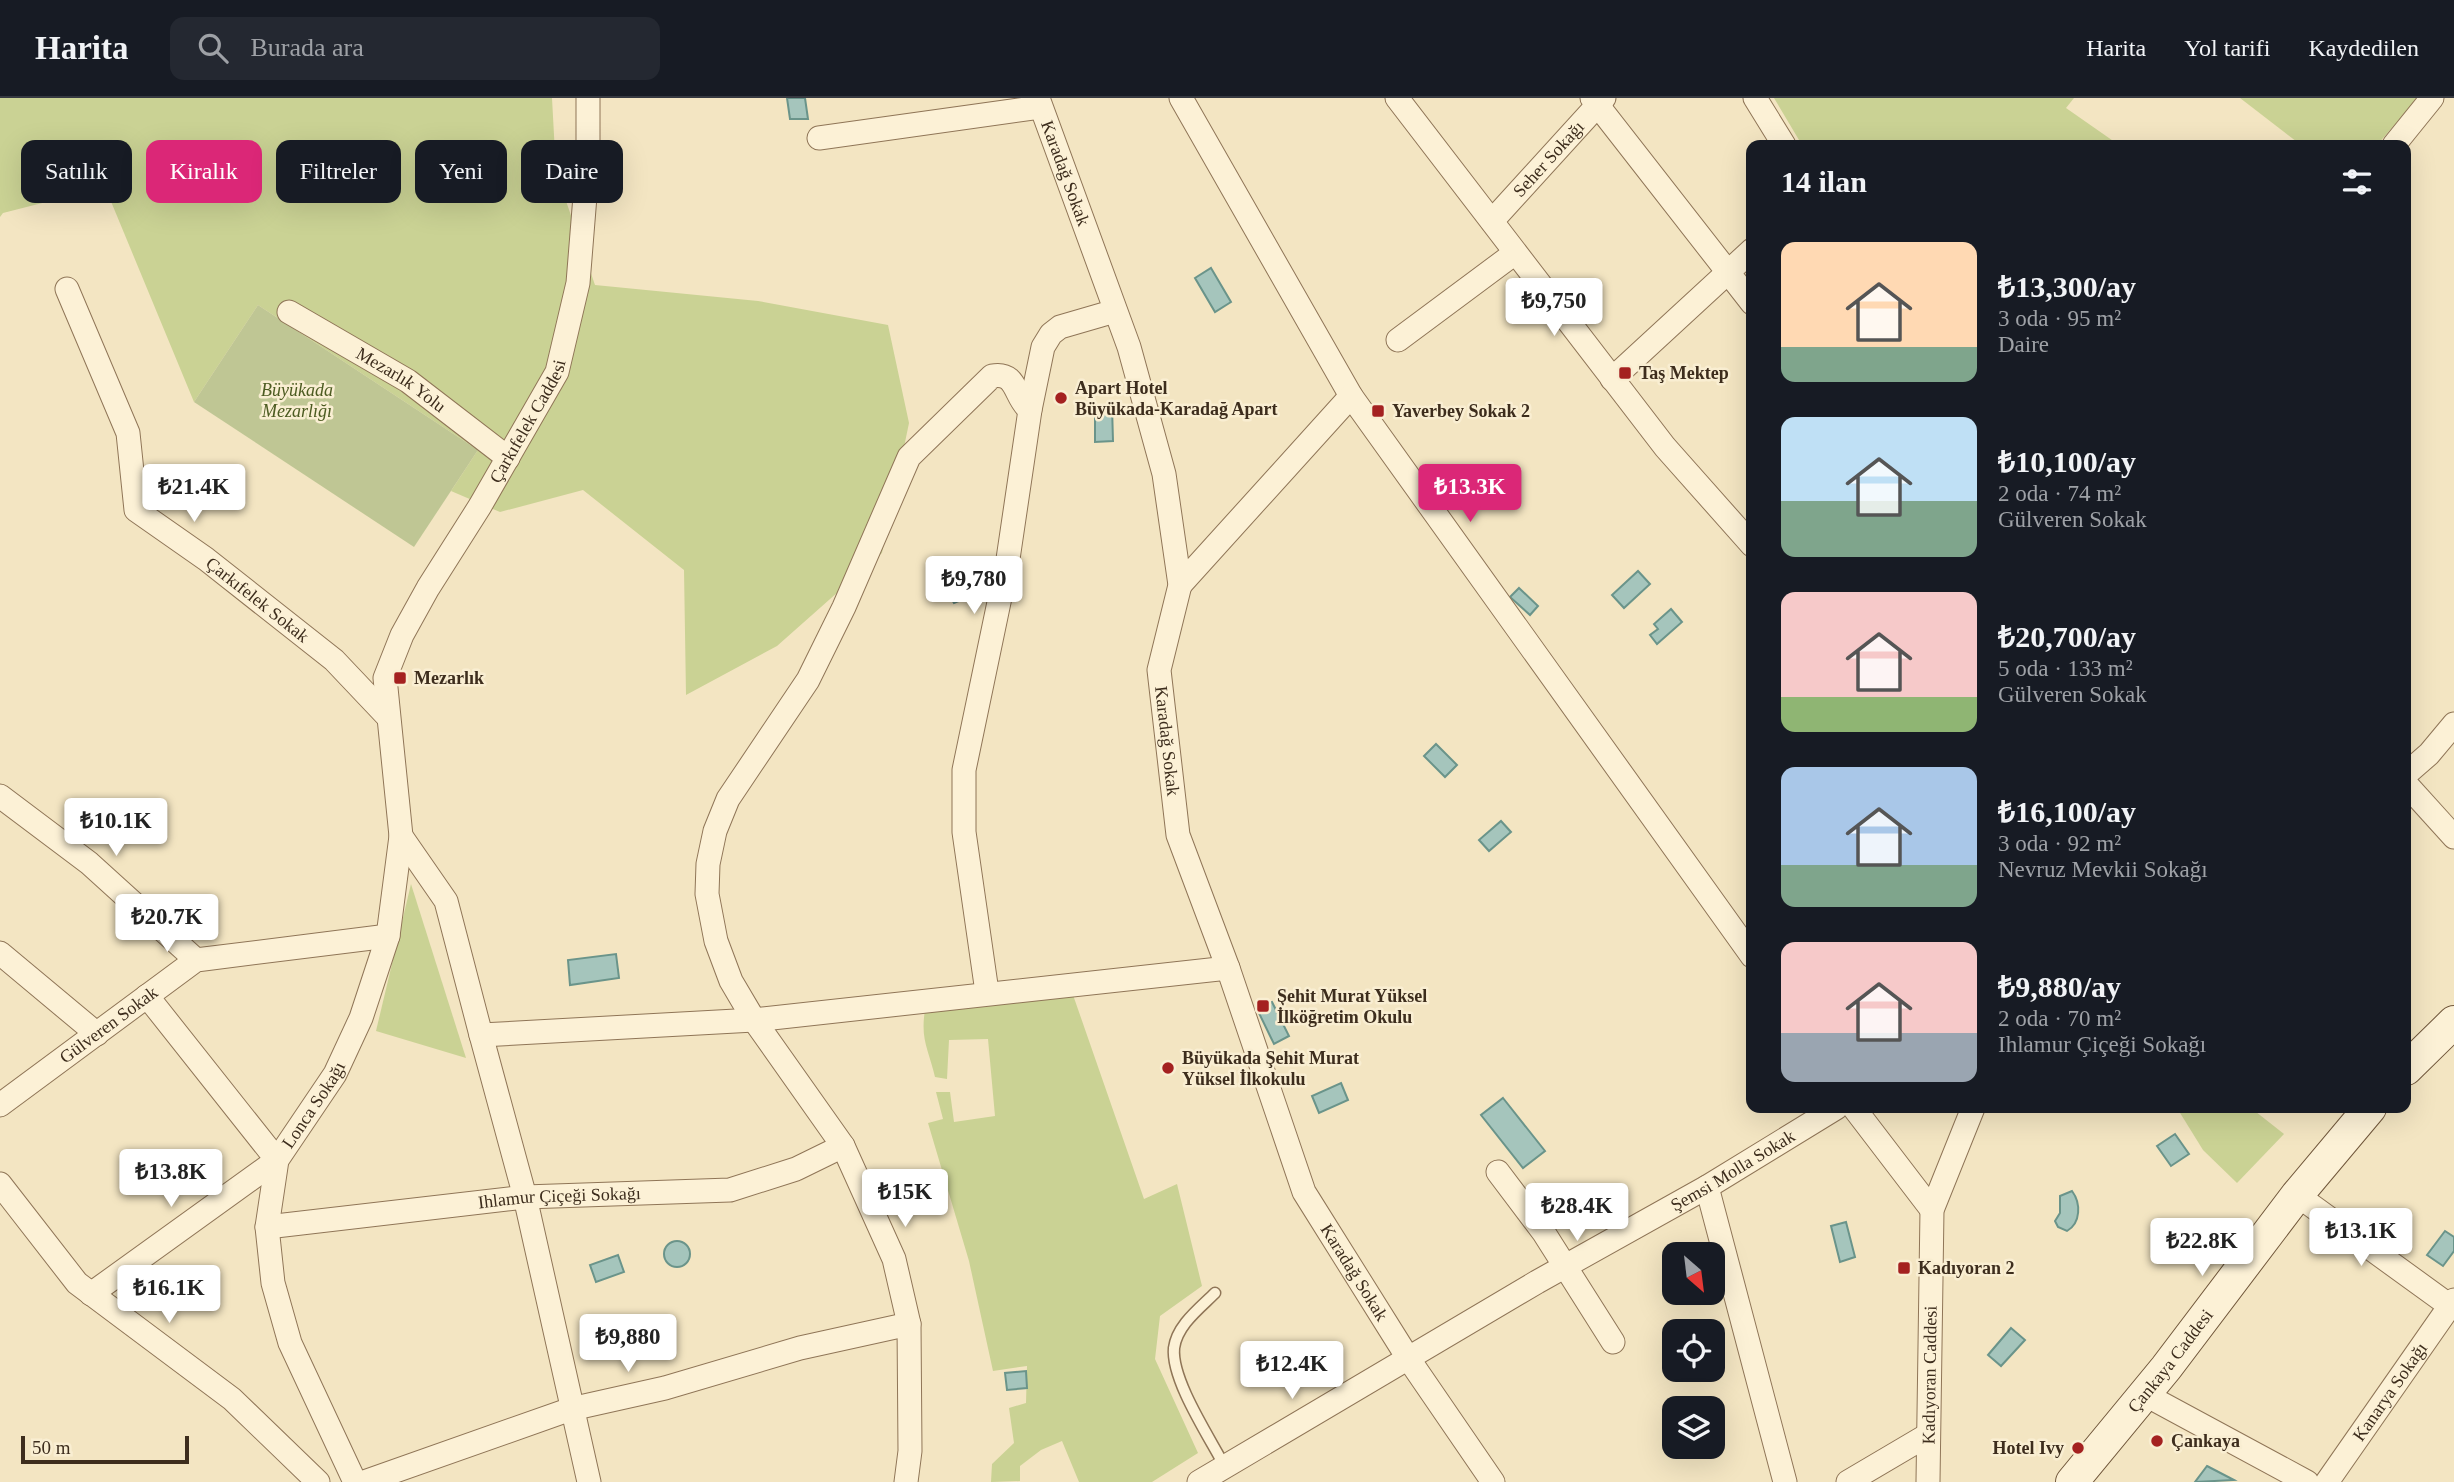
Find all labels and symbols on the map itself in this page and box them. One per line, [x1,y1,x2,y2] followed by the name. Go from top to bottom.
[1509,117,1588,201] street label: Seher Sokağı
[1037,118,1094,228] street label: Karadağ Sokak
[1497,278,1611,338] pin: ₺9,750
[353,343,450,416] street label: Mezarlık Yolu
[485,358,570,486] street label: Çarkıfelek Caddesi
[1639,363,1729,383] place label: Taş Mektep
[1617,365,1633,381] marker: Taş Mektep
[1075,378,1278,419] place label: Apart Hotel Büyükada-Karadağ Apart
[261,380,333,421] park label: Büyükada Mezarlığı
[1053,390,1069,406] marker: Apart Hotel Büyükada-Karadağ Apart
[1392,401,1530,421] place label: Yaverbey Sokak 2
[1370,403,1386,419] marker: Yaverbey Sokak 2
[137,464,251,524] pin: ₺21.4K
[1413,464,1527,524] pin: ₺13.3K
[202,553,313,646] street label: Çarkıfelek Sokak
[917,556,1031,616] pin: ₺9,780
[414,668,484,688] place label: Mezarlık
[392,670,408,686] marker: Mezarlık
[1151,685,1183,797] street label: Karadağ Sokak
[59,798,173,858] pin: ₺10.1K
[110,894,224,954] pin: ₺20.7K
[56,982,161,1067] street label: Gülveren Sokak
[1277,986,1427,1027] place label: Şehit Murat Yüksel İlköğretim Okulu
[1255,998,1271,1014] marker: Şehit Murat Yüksel İlköğretim Okulu
[1182,1048,1359,1089] place label: Büyükada Şehit Murat Yüksel İlkokulu
[278,1059,349,1152] street label: Lonca Sokağı
[1160,1060,1176,1076] marker: Büyükada Şehit Murat Yüksel İlkokulu
[1667,1126,1798,1215] street label: Şemsi Molla Sokak
[114,1150,228,1209] pin: ₺13.8K
[864,1170,946,1229] pin: ₺15K
[477,1183,641,1212] street label: Ihlamur Çiçeği Sokağı
[1520,1184,1634,1243] pin: ₺28.4K
[2304,1208,2418,1268] pin: ₺13.1K
[2145,1218,2259,1278] pin: ₺22.8K
[1316,1220,1392,1324] street label: Karadağ Sokak
[1662,1242,1726,1306] north arrow
[1918,1258,2015,1278] place label: Kadıyoran 2
[1896,1260,1912,1276] marker: Kadıyoran 2
[112,1266,226,1325] pin: ₺16.1K
[2124,1305,2217,1416] street label: Çankaya Caddesi
[1919,1306,1941,1444] street label: Kadıyoran Caddesi
[571,1314,685,1374] pin: ₺9,880
[2349,1339,2431,1445] street label: Kanarya Sokağı
[1235,1342,1349,1401] pin: ₺12.4K
[2171,1431,2240,1451] place label: Çankaya
[21,1433,189,1465] scale bar
[2149,1433,2165,1449] marker: Çankaya
[1993,1438,2064,1458] place label: Hotel Ivy
[2070,1440,2086,1456] marker: Hotel Ivy

